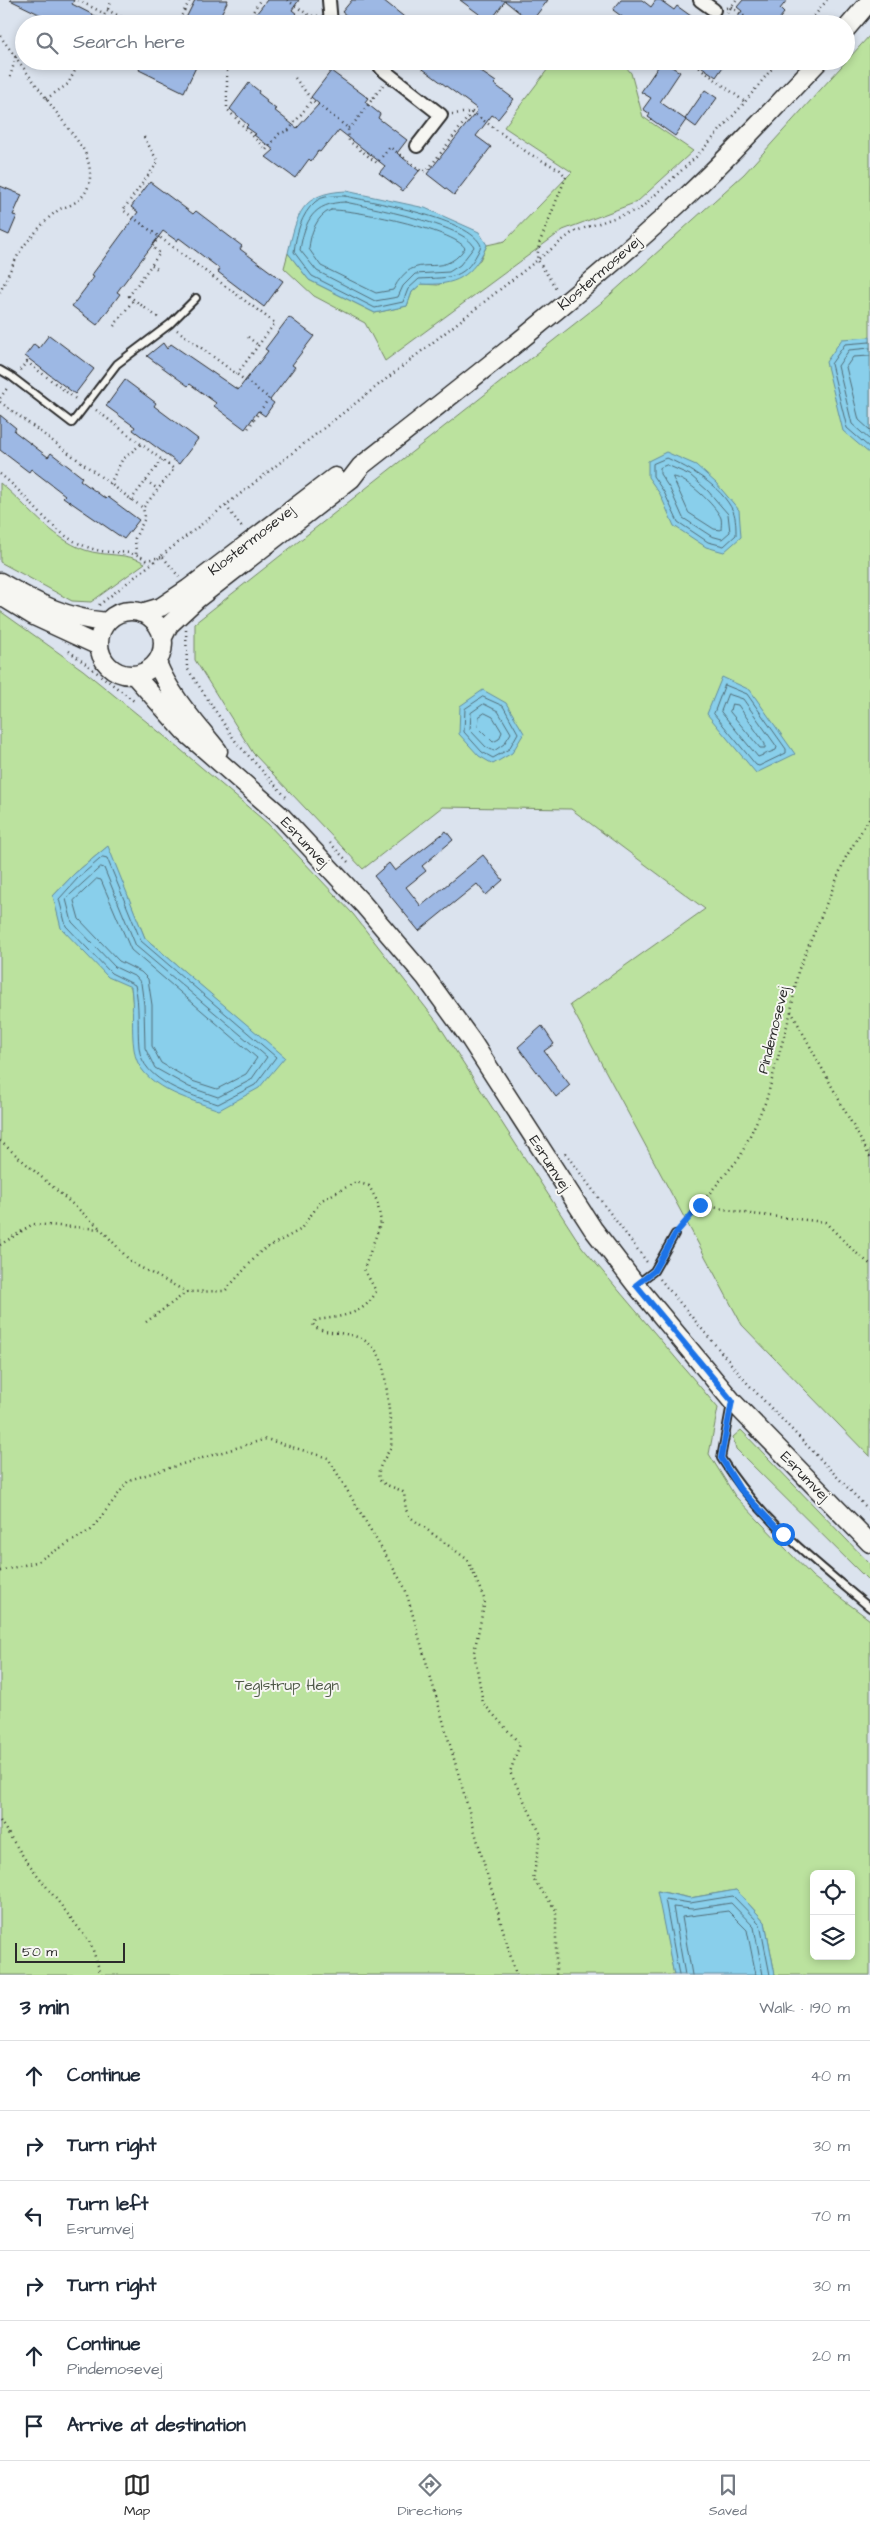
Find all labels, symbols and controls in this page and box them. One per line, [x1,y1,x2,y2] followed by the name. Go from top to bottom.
[15,15,855,70] search box
[33,29,61,57] icon: search
[73,29,185,56] text: Search here
[553,231,646,315] street label: Klostermosevej
[204,500,299,581] street label: Klostermosevej
[276,812,334,873] street label: Esrumvej
[752,984,795,1076] street label: Pindemosevej
[524,1131,576,1195] street label: Esrumvej
[689,1194,712,1217] route end
[775,1447,834,1506] street label: Esrumvej
[772,1523,795,1546] route start
[235,1675,339,1697] park label: Teglstrup Hegn
[810,1870,855,1960] map controls
[810,1870,855,1915] button: locate
[810,1915,855,1960] button: layers
[15,1940,125,1963] scale bar
[22,1942,57,1962] text: 50 m
[20,1993,69,2022] text: 3 min
[759,1997,850,2019] text: Walk · 190 m
[20,2062,48,2090] icon: ahead
[67,2062,141,2089] text: Continue
[810,2065,850,2087] text: 40 m
[20,2132,48,2160] icon: right
[67,2132,156,2159] text: Turn right
[813,2135,850,2157] text: 30 m
[67,2191,148,2218] text: Turn left
[20,2202,48,2230] icon: left
[811,2205,850,2227] text: 70 m
[67,2218,134,2240] text: Esrumvej
[20,2272,48,2300] icon: right
[67,2272,156,2299] text: Turn right
[813,2275,850,2297] text: 30 m
[67,2331,141,2358] text: Continue
[20,2342,48,2370] icon: ahead
[812,2345,850,2367] text: 20 m
[67,2358,162,2380] text: Pindemosevej
[20,2412,48,2440] icon: arrive
[67,2412,246,2439] text: Arrive at destination
[123,2471,151,2521] tab: Map
[397,2471,462,2521] tab: Directions
[709,2471,747,2521] tab: Saved

